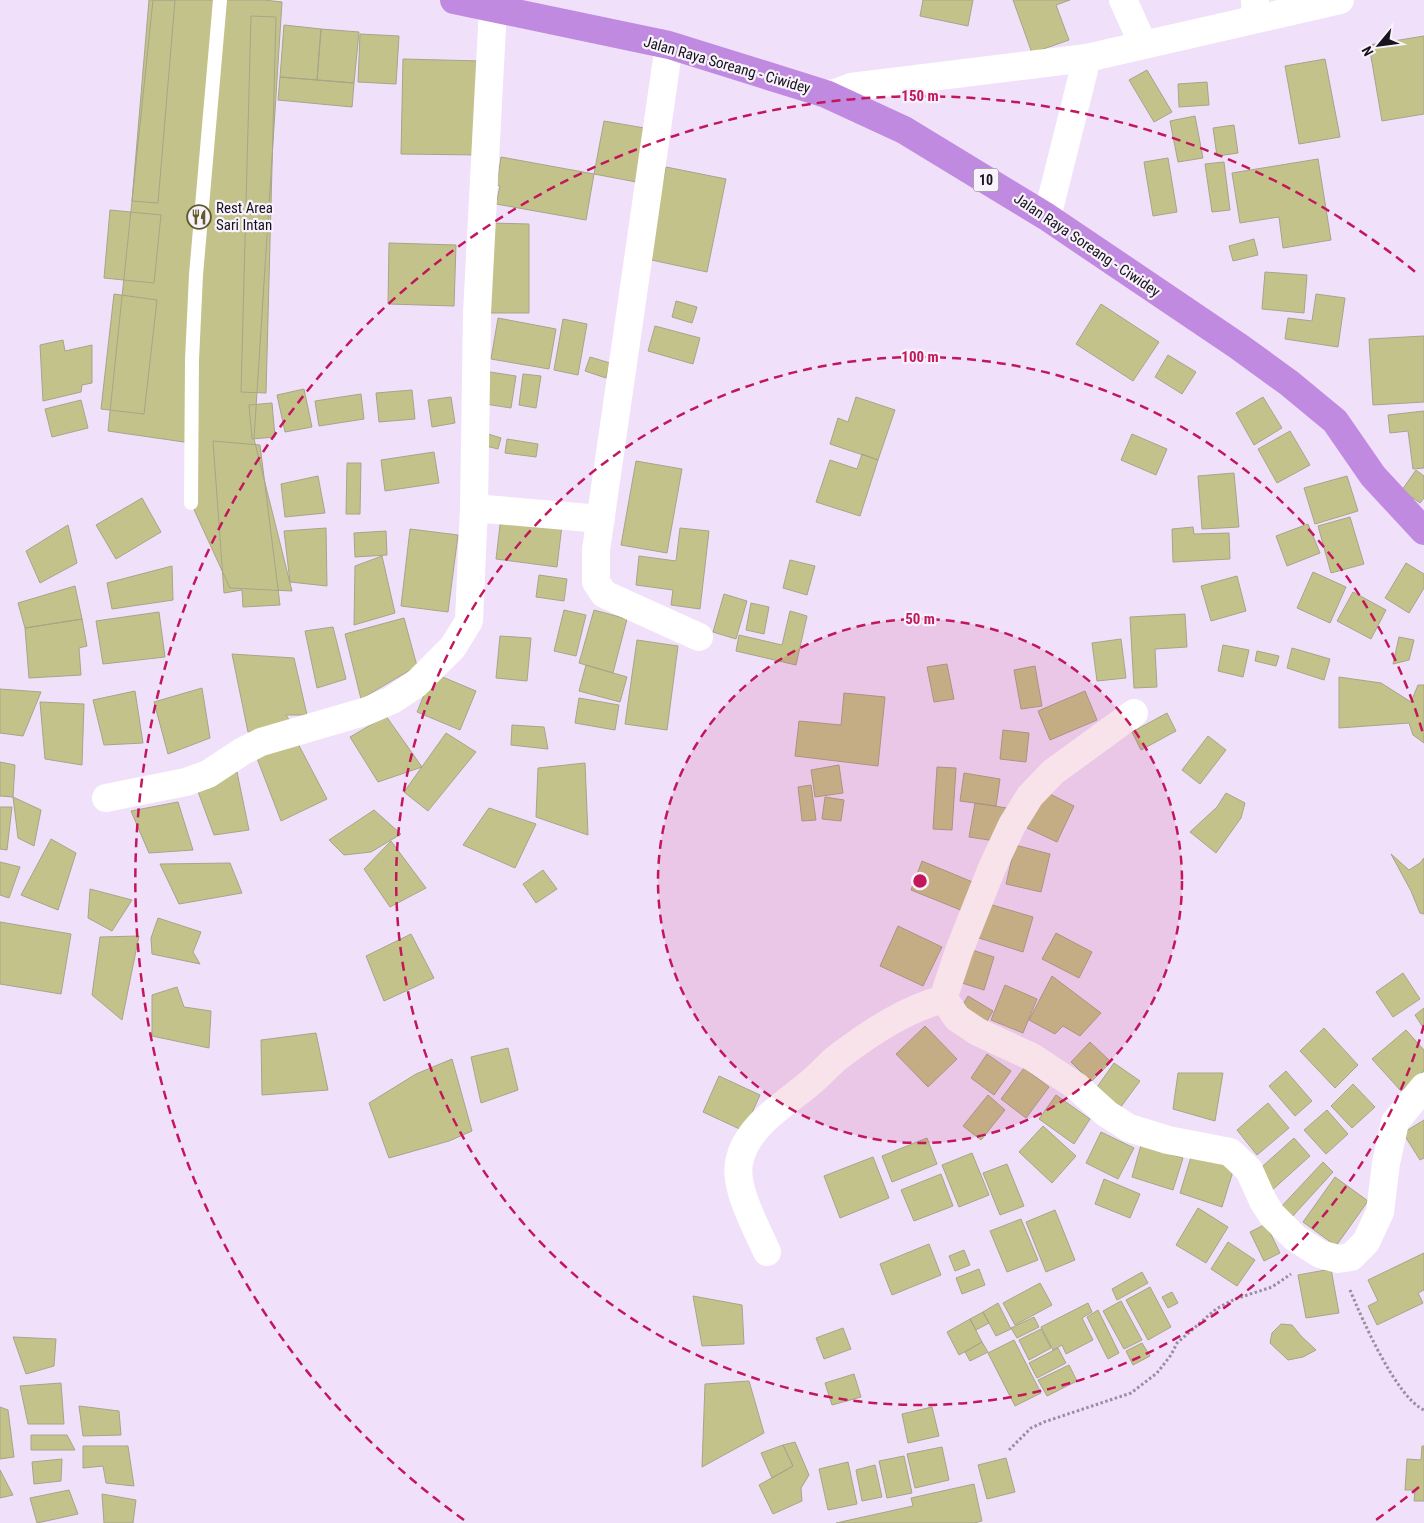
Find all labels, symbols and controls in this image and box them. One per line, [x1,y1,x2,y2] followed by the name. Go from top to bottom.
[1354,20,1404,70] north arrow
[642,33,812,97] street label: Jalan Raya Soreang - Ciwidey
[1359,44,1377,59] text: N
[901,87,939,105] text: 150 m
[974,168,998,192] road number: 10
[1010,189,1164,301] street label: Jalan Raya Soreang - Ciwidey
[216,199,273,234] place label: Rest Area Sari Intan
[186,204,212,230] restaurant icon: Rest Area Sari Intan
[901,348,939,366] text: 100 m
[905,610,935,628] text: 50 m
[911,872,929,890] centre of rings

